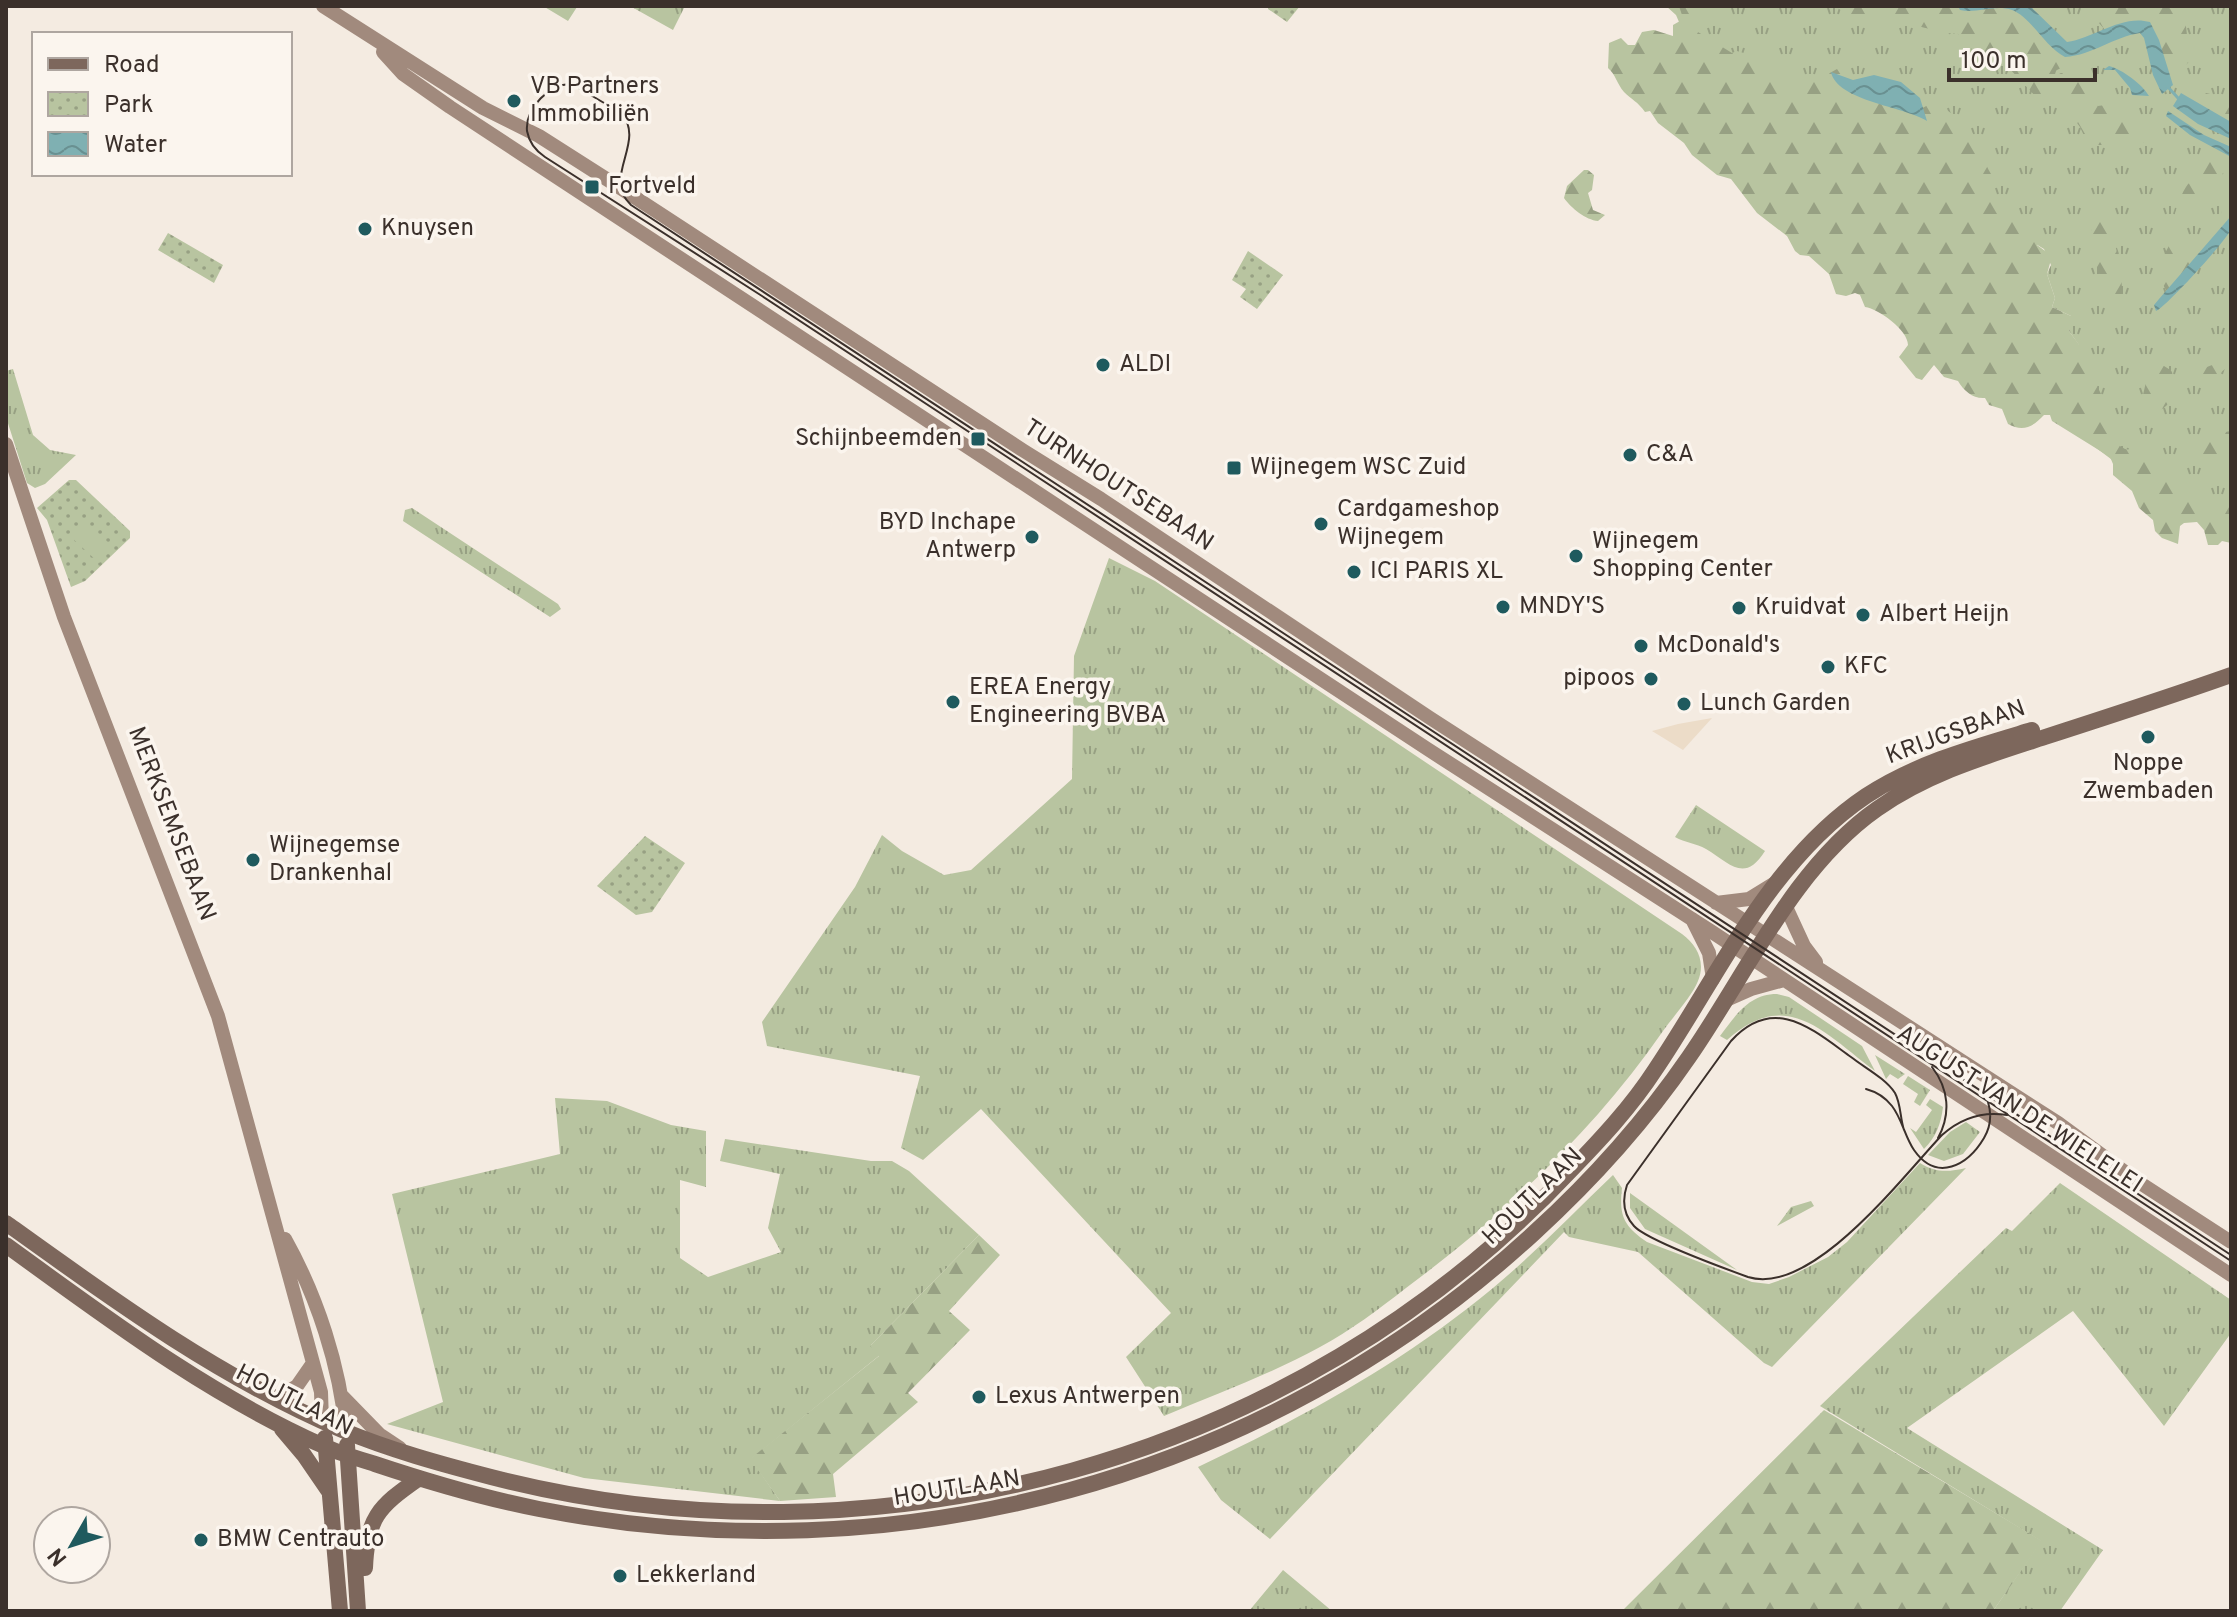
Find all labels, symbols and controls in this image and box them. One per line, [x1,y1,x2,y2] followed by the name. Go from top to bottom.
[32,32,292,176] legend
[1949,32,2095,82] scale bar
[1961,47,2027,77] text: 100 m
[104,51,160,81] text: Road
[530,72,659,130] place label: VB Partners Immobiliën
[104,91,154,121] text: Park
[505,92,523,110] marker: VB Partners Immobiliën
[104,131,167,161] text: Water
[608,172,696,202] place label: Fortveld
[583,178,601,196] marker: Fortveld
[381,214,474,244] place label: Knuysen
[356,220,374,238] marker: Knuysen
[1119,350,1171,380] place label: ALDI
[1094,356,1112,374] marker: ALDI
[1017,413,1219,559] street label: TURNHOUTSEBAAN
[795,424,962,454] place label: Schijnbeemden
[969,430,987,448] marker: Schijnbeemden
[1646,440,1694,470] place label: C&A
[1621,446,1639,464] marker: C&A
[1250,453,1466,483] place label: Wijnegem WSC Zuid
[1225,459,1243,477] marker: Wijnegem WSC Zuid
[1337,495,1500,553] place label: Cardgameshop Wijnegem
[879,508,1016,566] place label: BYD Inchape Antwerp
[1312,515,1330,533] marker: Cardgameshop Wijnegem
[1592,527,1773,585] place label: Wijnegem Shopping Center
[1023,528,1041,546] marker: BYD Inchape Antwerp
[1567,547,1585,565] marker: Wijnegem Shopping Center
[1370,557,1503,587] place label: ICI PARIS XL
[1345,563,1363,581] marker: ICI PARIS XL
[1519,592,1605,622] place label: MNDY'S
[1755,593,1846,623] place label: Kruidvat
[1494,598,1512,616] marker: MNDY'S
[1730,599,1748,617] marker: Kruidvat
[1879,600,2009,630] place label: Albert Heijn
[1854,606,1872,624] marker: Albert Heijn
[1657,631,1780,661] place label: McDonald's
[1632,637,1650,655] marker: McDonald's
[1844,652,1888,682] place label: KFC
[1819,658,1837,676] marker: KFC
[1563,664,1635,694] place label: pipoos
[1642,670,1660,688] marker: pipoos
[969,673,1166,731] place label: EREA Energy Engineering BVBA
[1700,689,1850,719] place label: Lunch Garden
[944,693,962,711] marker: EREA Energy Engineering BVBA
[1882,694,2030,772] street label: KRIJGSBAAN
[1675,695,1693,713] marker: Lunch Garden
[120,723,222,925] street label: MERKSEMSEBAAN
[2139,728,2157,746] marker: Noppe Zwembaden
[2082,749,2214,807] place label: Noppe Zwembaden
[269,831,400,889] place label: Wijnegemse Drankenhal
[244,851,262,869] marker: Wijnegemse Drankenhal
[1890,1019,2148,1201] street label: AUGUST VAN DE WIELELEI
[1477,1142,1589,1252] street label: HOUTLAAN
[230,1359,358,1443] street label: HOUTLAAN
[995,1382,1180,1412] place label: Lexus Antwerpen
[970,1388,988,1406] marker: Lexus Antwerpen
[892,1464,1022,1514] street label: HOUTLAAN
[32,1505,112,1585] north arrow
[217,1525,384,1555] place label: BMW Centrauto
[192,1531,210,1549] marker: BMW Centrauto
[43,1541,74,1571] text: N
[636,1561,756,1591] place label: Lekkerland
[611,1567,629,1585] marker: Lekkerland

